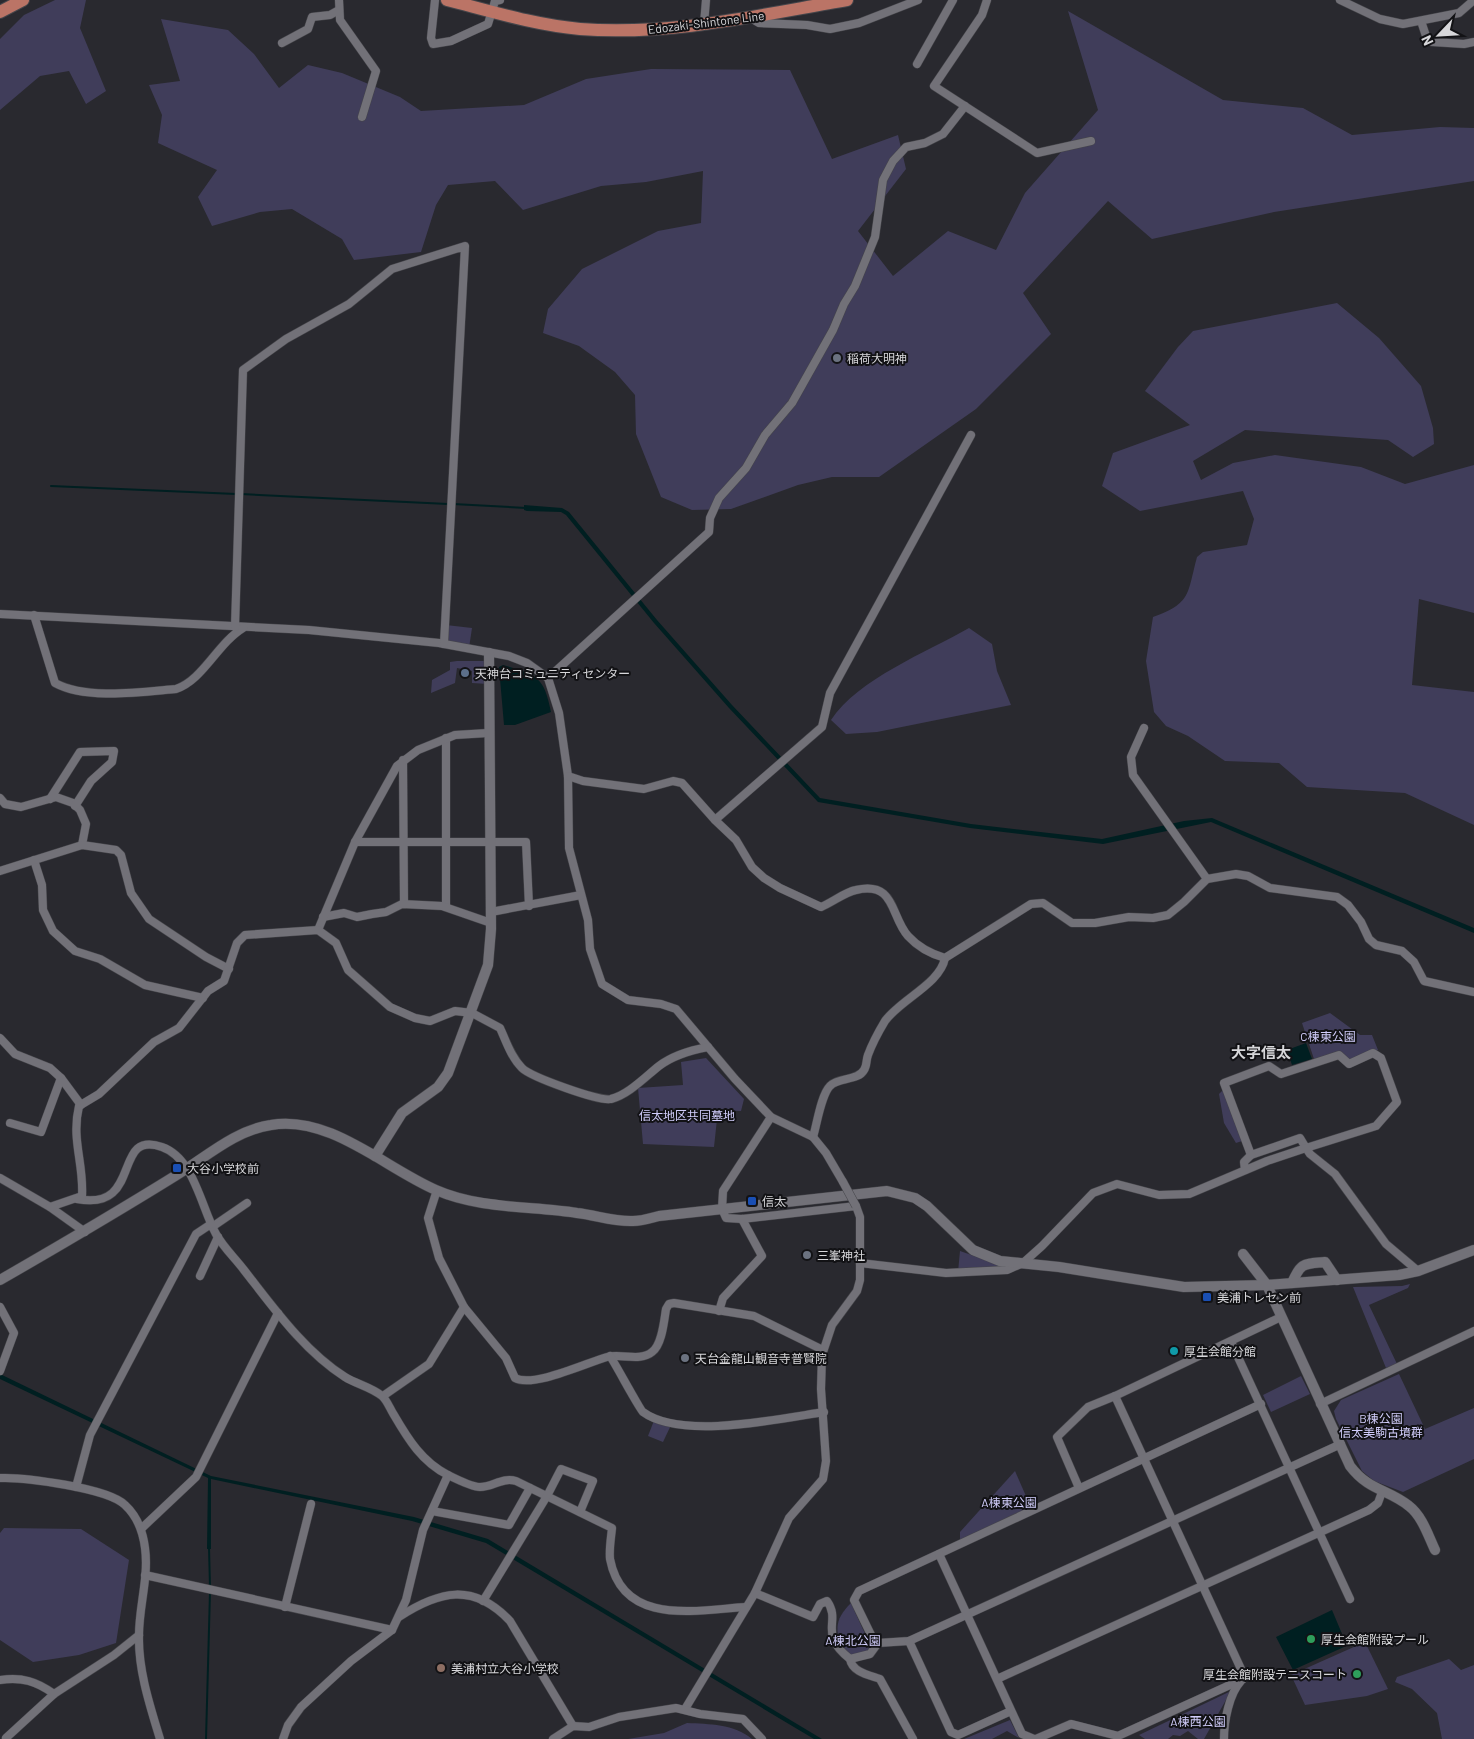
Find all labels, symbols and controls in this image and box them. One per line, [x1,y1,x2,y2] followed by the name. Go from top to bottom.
[647,8,765,36] street label: Edozaki-Shintone Line
[1414,10,1464,60] north arrow
[1417,33,1436,49] text: N
[847,351,907,365] place label: 稲荷大明神
[831,352,843,364] marker: 稲荷大明神
[475,666,630,680] place label: 天神台コミュニティセンター
[459,667,471,679] marker: 天神台コミュニティセンター
[1300,1029,1356,1043] park label: C棟東公園
[1231,1043,1291,1061] district label: 大字信太
[639,1108,735,1122] park label: 信太地区共同墓地
[187,1161,259,1175] place label: 大谷小学校前
[171,1162,183,1174] marker: 大谷小学校前
[762,1194,786,1208] place label: 信太
[746,1195,758,1207] marker: 信太
[817,1248,865,1262] place label: 三峯神社
[801,1249,813,1261] marker: 三峯神社
[1217,1290,1301,1304] place label: 美浦トレセン前
[1201,1291,1213,1303] marker: 美浦トレセン前
[1184,1344,1256,1358] place label: 厚生会館分館
[1168,1345,1180,1357] marker: 厚生会館分館
[695,1351,827,1365] place label: 天台金龍山観音寺普賢院
[679,1352,691,1364] marker: 天台金龍山観音寺普賢院
[1339,1411,1423,1439] park label: B棟公園 信太美駒古墳群
[981,1495,1037,1509] park label: A棟東公園
[1321,1632,1429,1646] place label: 厚生会館附設プール
[825,1633,881,1647] park label: A棟北公園
[1305,1633,1317,1645] marker: 厚生会館附設プール
[451,1661,559,1675] place label: 美浦村立大谷小学校
[435,1662,447,1674] marker: 美浦村立大谷小学校
[1203,1667,1347,1681] place label: 厚生会館附設テニスコート
[1351,1668,1363,1680] marker: 厚生会館附設テニスコート
[1170,1714,1226,1728] park label: A棟西公園

